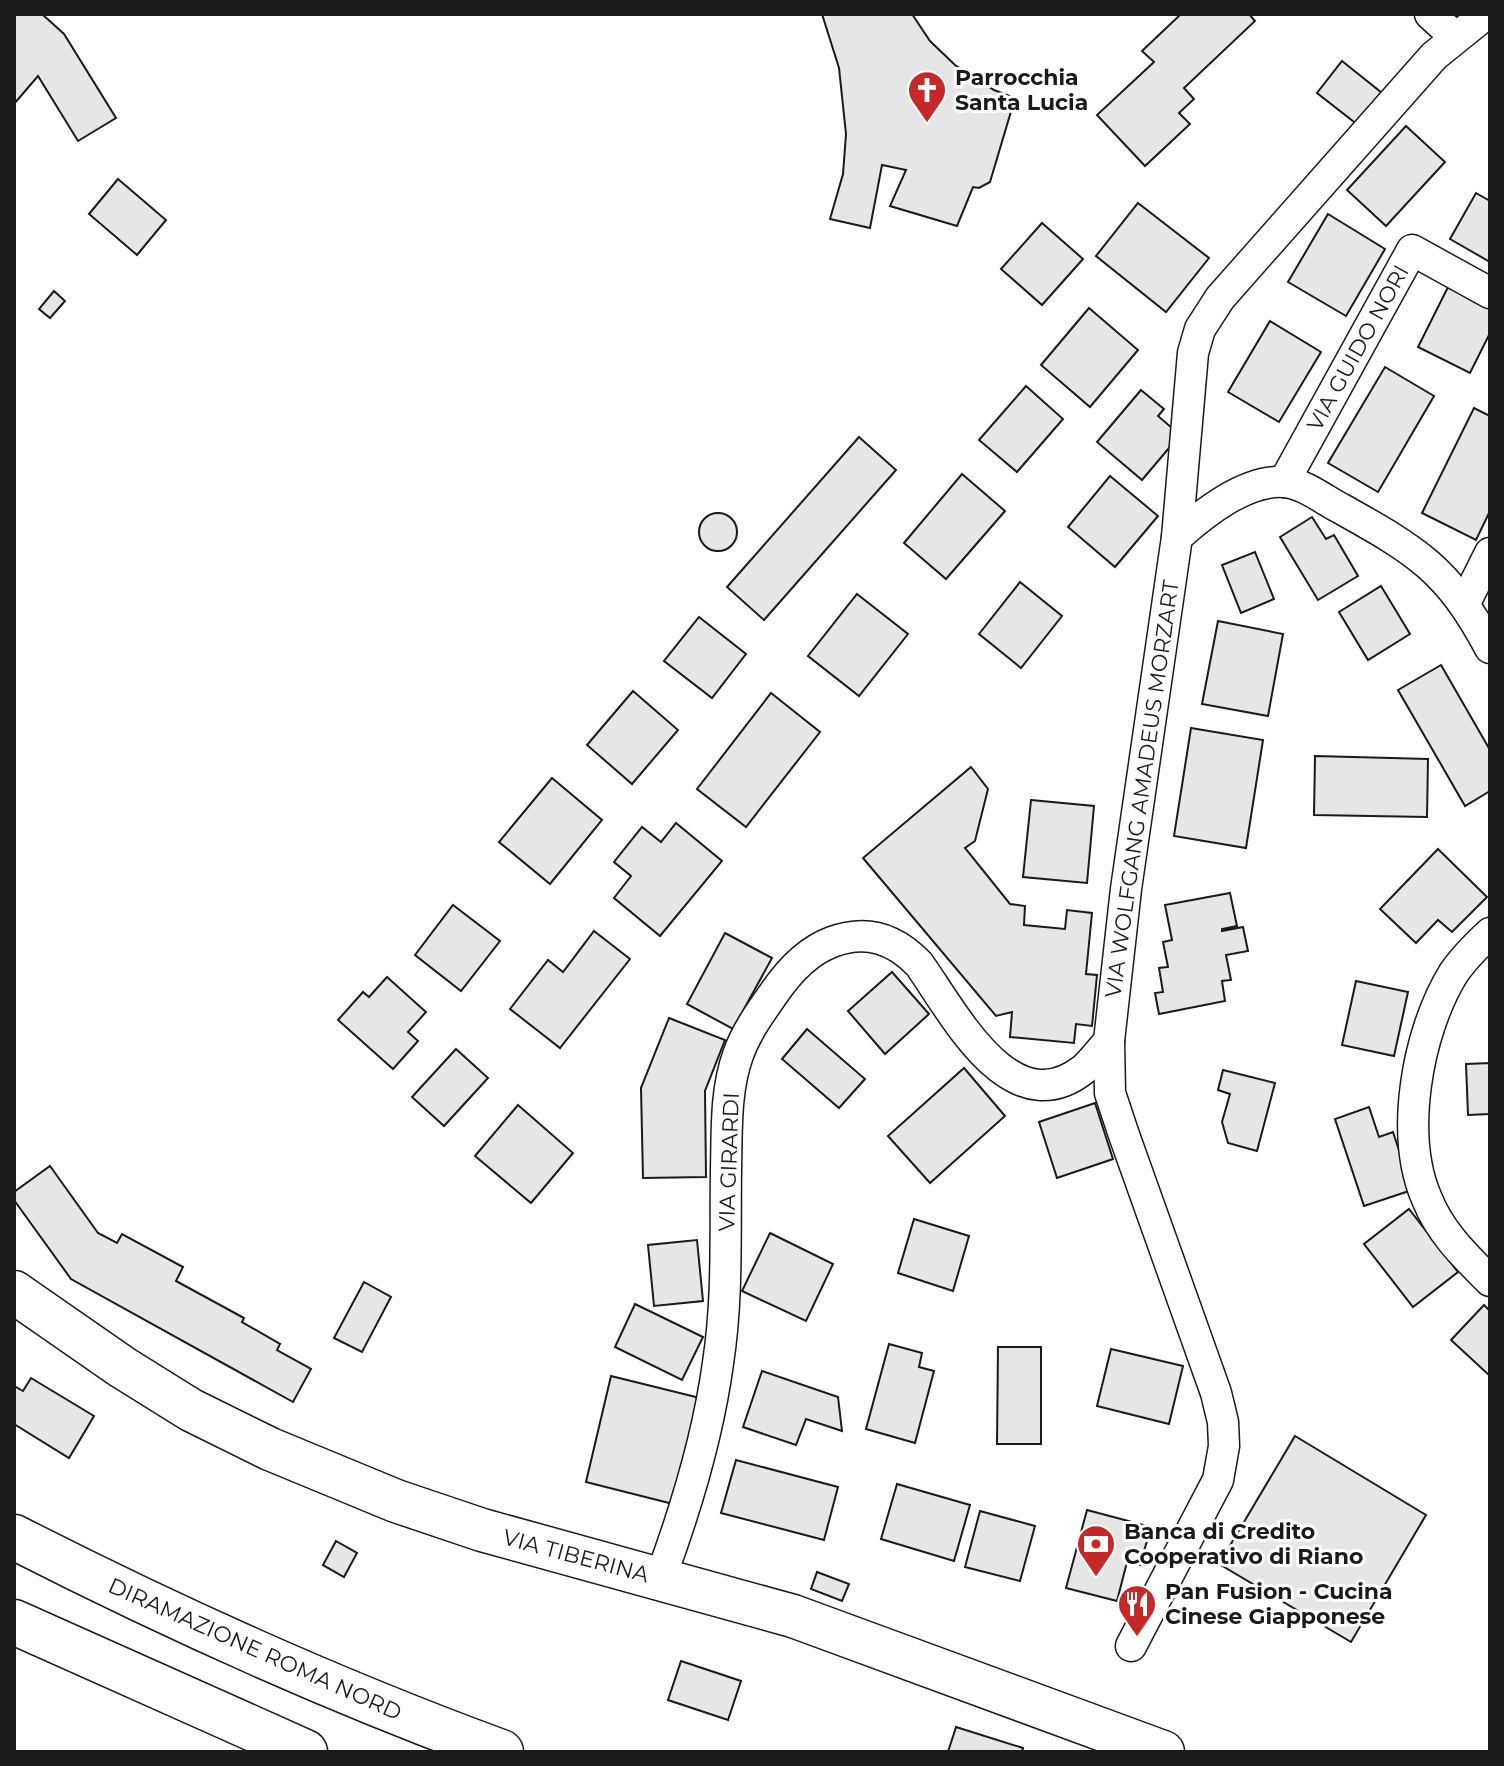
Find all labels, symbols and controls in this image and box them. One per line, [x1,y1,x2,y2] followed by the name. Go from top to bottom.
[955,64,1088,116] place label: Parrocchia Santa Lucia
[906,69,948,124] church icon: Parrocchia Santa Lucia
[1301,260,1415,436] street label: VIA GUIDO NORI
[1099,578,1185,1000] street label: VIA WOLFGANG AMADEUS MORZART
[713,1092,745,1232] street label: VIA GIRARDI
[1124,1518,1363,1570] place label: Banca di Credito Cooperativo di Riano
[1075,1523,1117,1578] bank icon: Banca di Credito Cooperativo di Riano
[500,1524,652,1589] street label: VIA TIBERINA
[104,1572,406,1726] street label: DIRAMAZIONE ROMA NORD
[1165,1578,1393,1630] place label: Pan Fusion - Cucina Cinese Giapponese
[1116,1583,1158,1638] restaurant icon: Pan Fusion - Cucina Cinese Giapponese

